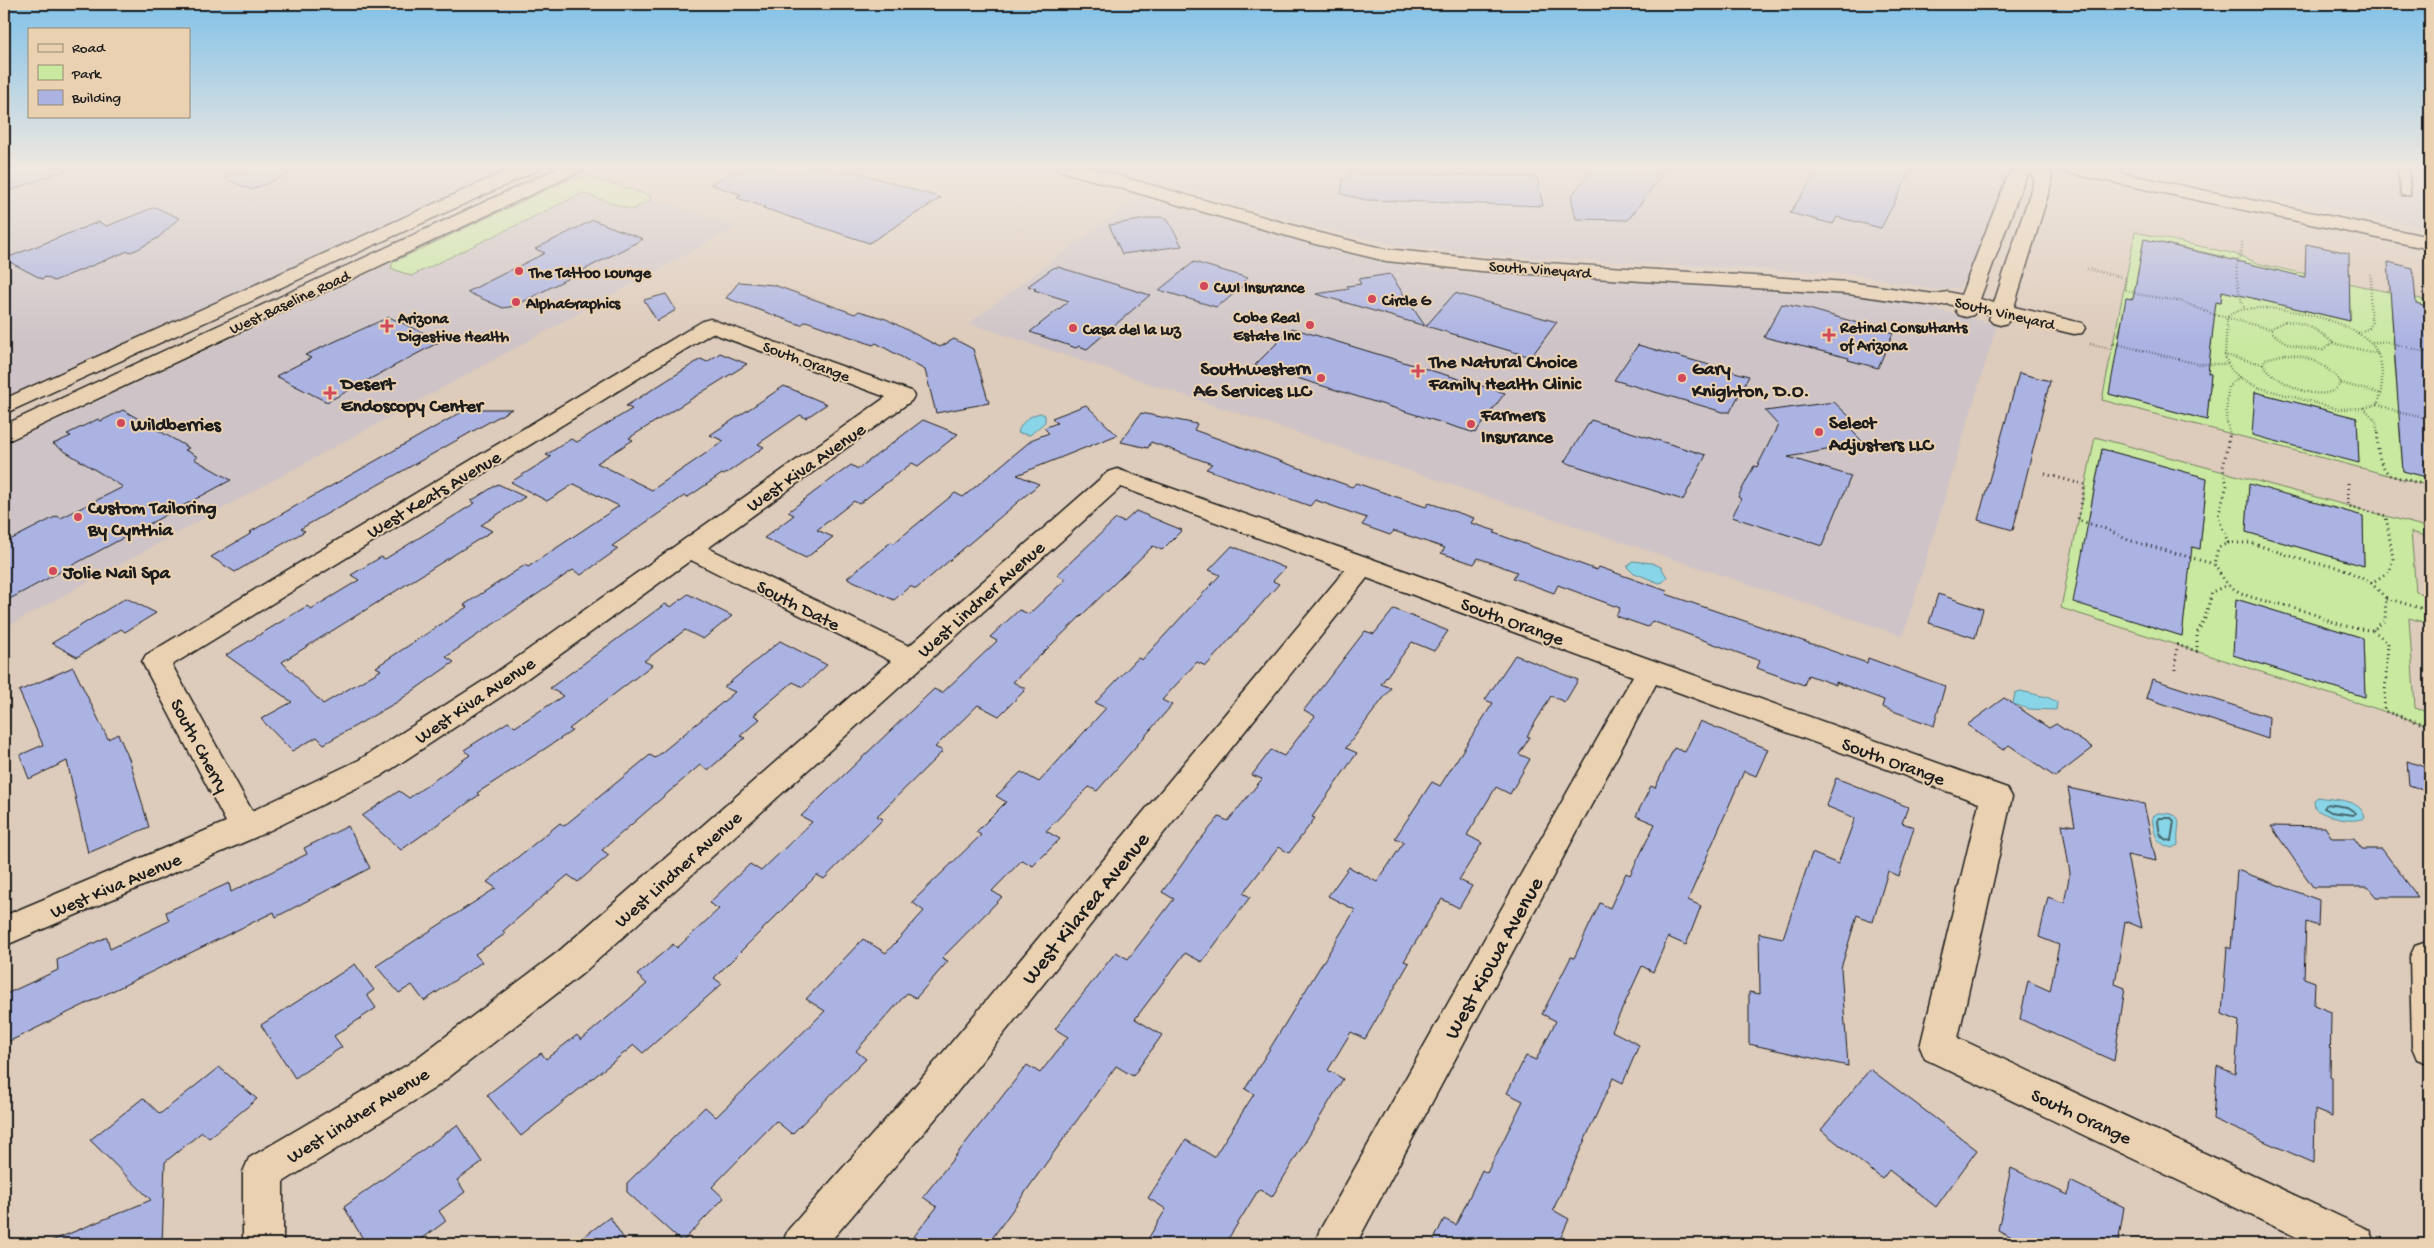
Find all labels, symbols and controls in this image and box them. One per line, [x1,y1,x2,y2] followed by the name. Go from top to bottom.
[28,28,190,118] legend
[72,40,106,58] text: Road
[71,66,102,84] text: Park
[71,90,121,108] text: Building
[1488,258,1593,285] street label: South Vineyard
[513,265,525,277] marker: The Tattoo Lounge
[527,265,652,284] place label: The Tattoo Lounge
[227,267,355,340] street label: West Baseline Road
[1198,280,1210,292] marker: CWI Insurance
[1213,280,1305,299] place label: CWI Insurance
[1366,293,1378,305] marker: Circle G
[1381,293,1432,312] place label: Circle G
[1952,295,2058,337] street label: South Vineyard
[510,296,522,308] marker: AlphaGraphics
[525,296,621,315] place label: AlphaGraphics
[1232,310,1302,347] place label: Cobe Real Estate Inc
[396,311,510,348] place label: Arizona Digestive Health
[380,319,394,333] marker: Arizona Digestive Health
[1304,319,1316,331] marker: Cobe Real Estate Inc
[1839,320,1968,357] place label: Retinal Consultants of Arizona
[1067,322,1079,334] marker: Casa del la Luz
[1082,322,1182,341] place label: Casa del la Luz
[1822,328,1836,342] marker: Retinal Consultants of Arizona
[760,339,853,388] street label: South Orange
[1427,352,1583,397] place label: The Natural Choice Family Health Clinic
[1192,359,1313,404] place label: Southwestern AG Services LLC
[1691,359,1810,404] place label: Gary Knighton, D.O.
[1411,364,1425,378] marker: The Natural Choice Family Health Clinic
[1315,372,1327,384] marker: Southwestern AG Services LLC
[1676,372,1688,384] marker: Gary Knighton, D.O.
[339,374,485,419] place label: Desert Endoscopy Center
[323,386,337,400] marker: Desert Endoscopy Center
[1480,405,1554,450] place label: Farmers Insurance
[1828,413,1934,458] place label: Select Adjusters LLC
[130,415,222,438] place label: Wildberries
[115,417,127,429] marker: Wildberries
[1465,418,1477,430] marker: Farmers Insurance
[743,419,871,519] street label: West Kiva Avenue
[1813,426,1825,438] marker: Select Adjusters LLC
[364,447,506,545] street label: West Keats Avenue
[87,498,217,543] place label: Custom Tailoring By Cynthia
[72,511,84,523] marker: Custom Tailoring By Cynthia
[914,537,1051,664] street label: West Lindner Avenue
[62,563,171,586] place label: Jolie Nail Spa
[47,565,59,577] marker: Jolie Nail Spa
[752,576,843,638] street label: South Date
[1457,594,1567,653] street label: South Orange
[411,653,541,751] street label: West Kiva Avenue
[164,696,233,798] street label: South Cherry
[1838,734,1948,793] street label: South Orange
[611,807,748,934] street label: West Lindner Avenue
[1018,827,1157,991] street label: West Kilarea Avenue
[47,849,186,925] street label: West Kiva Avenue
[1440,873,1551,1045] street label: West Kiowa Avenue
[283,1064,434,1170] street label: West Lindner Avenue
[2027,1085,2135,1152] street label: South Orange

